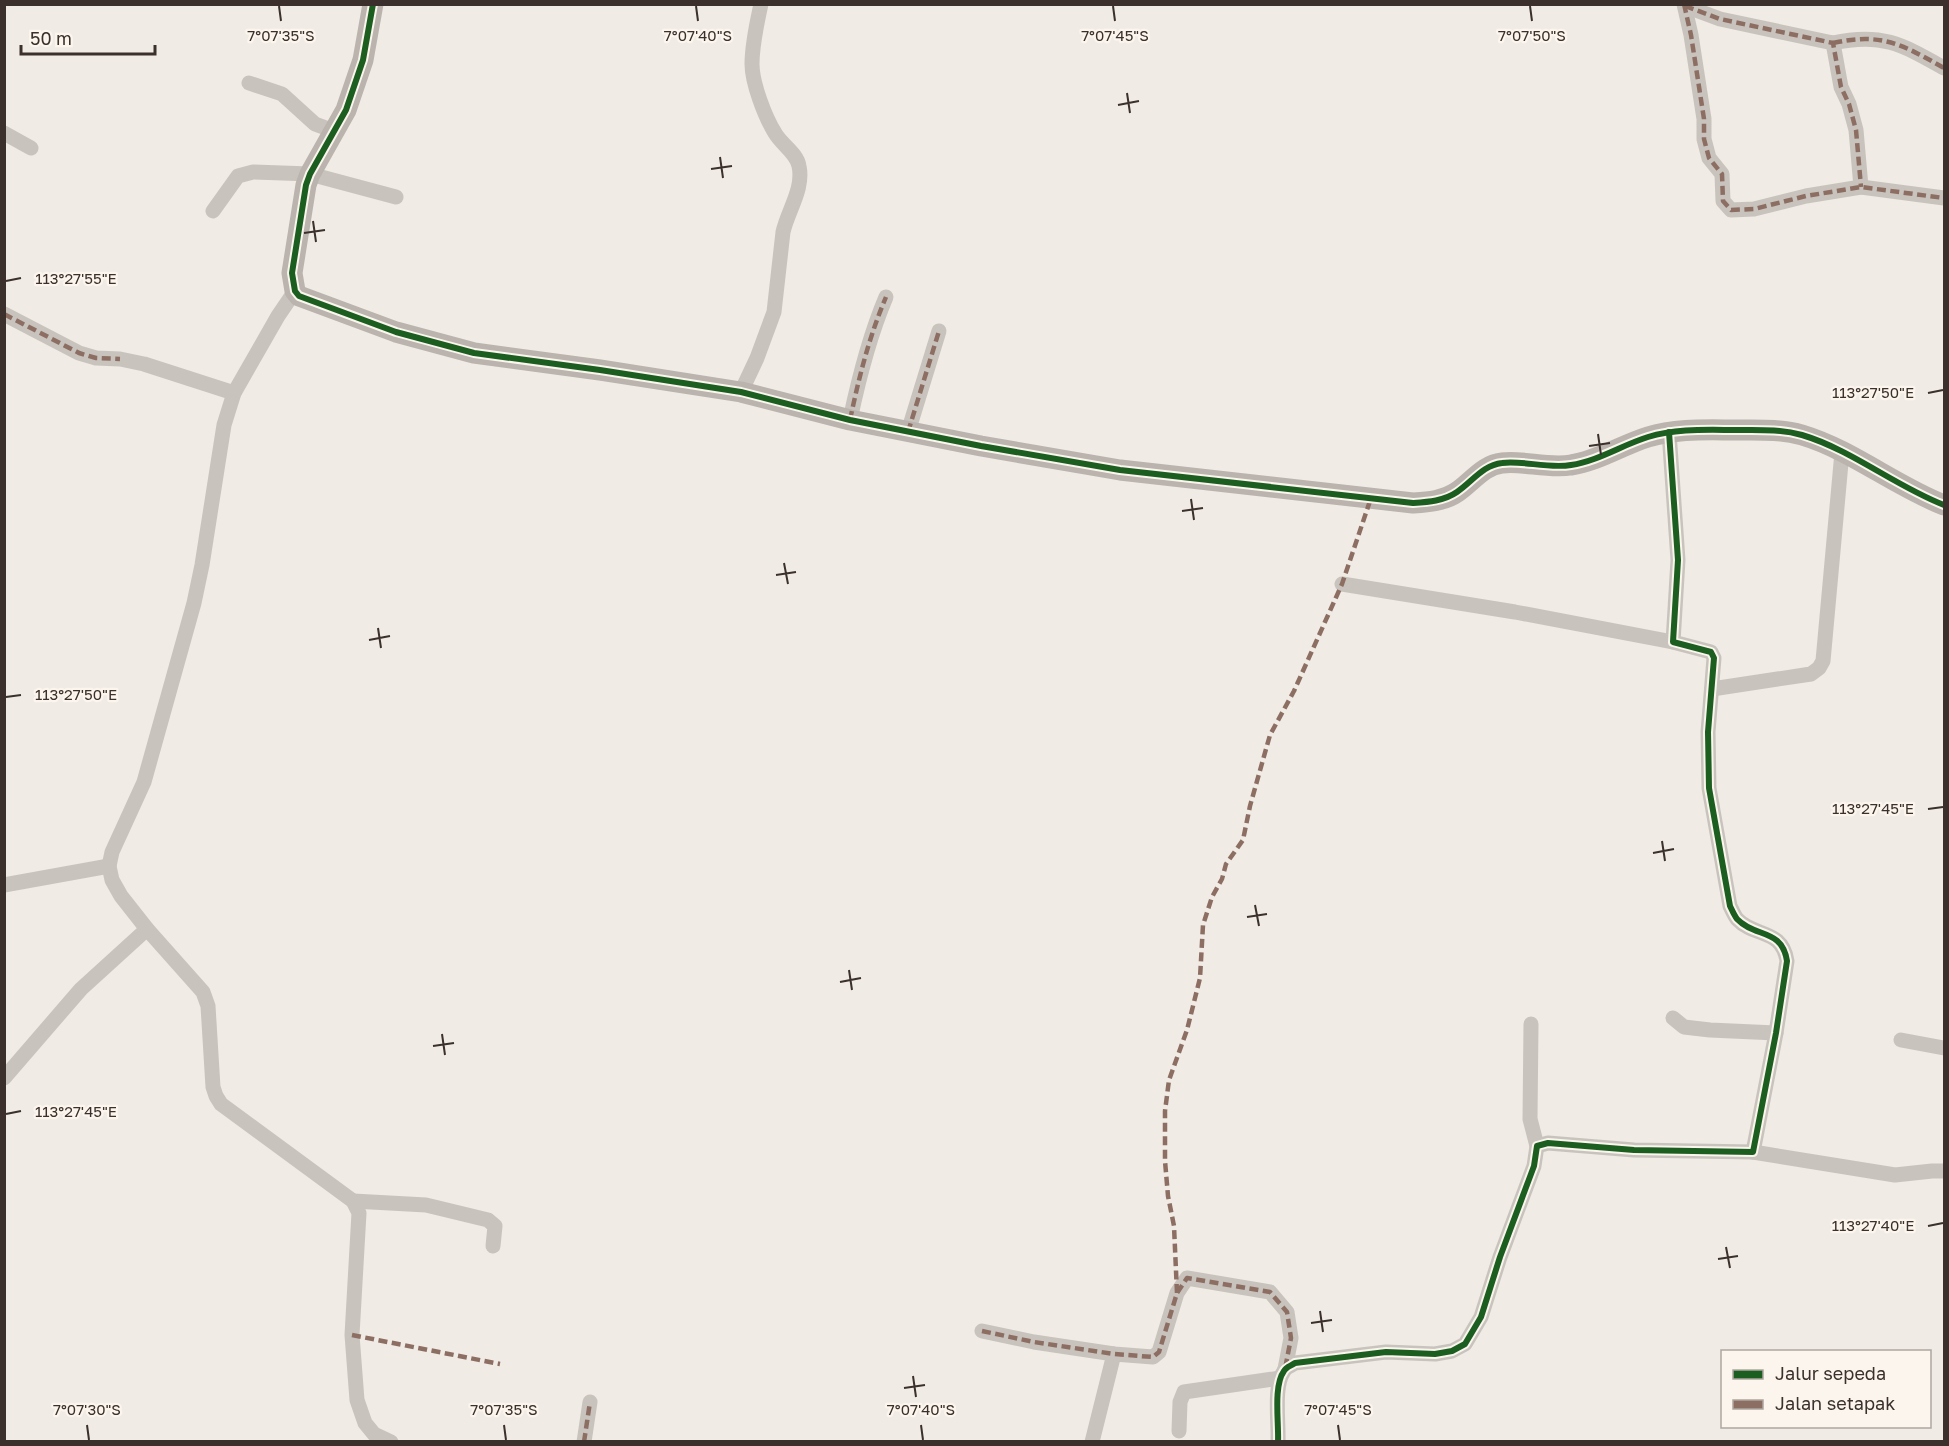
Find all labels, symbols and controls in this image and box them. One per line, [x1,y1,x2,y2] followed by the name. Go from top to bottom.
[21,18,154,56] scale bar
[247,26,315,44] text: 7°07'35"S
[664,26,732,44] text: 7°07'40"S
[1081,26,1149,44] text: 7°07'45"S
[1498,26,1566,44] text: 7°07'50"S
[30,27,72,49] text: 50 m
[35,269,117,287] text: 113°27'55"E
[1832,383,1914,401] text: 113°27'50"E
[35,685,117,703] text: 113°27'50"E
[1832,799,1914,817] text: 113°27'45"E
[35,1102,117,1120] text: 113°27'45"E
[1832,1216,1914,1234] text: 113°27'40"E
[1721,1350,1931,1428] legend
[1775,1362,1886,1384] text: Jalur sepeda
[1775,1392,1895,1414] text: Jalan setapak
[53,1400,121,1418] text: 7°07'30"S
[470,1400,538,1418] text: 7°07'35"S
[887,1400,955,1418] text: 7°07'40"S
[1304,1400,1372,1418] text: 7°07'45"S

